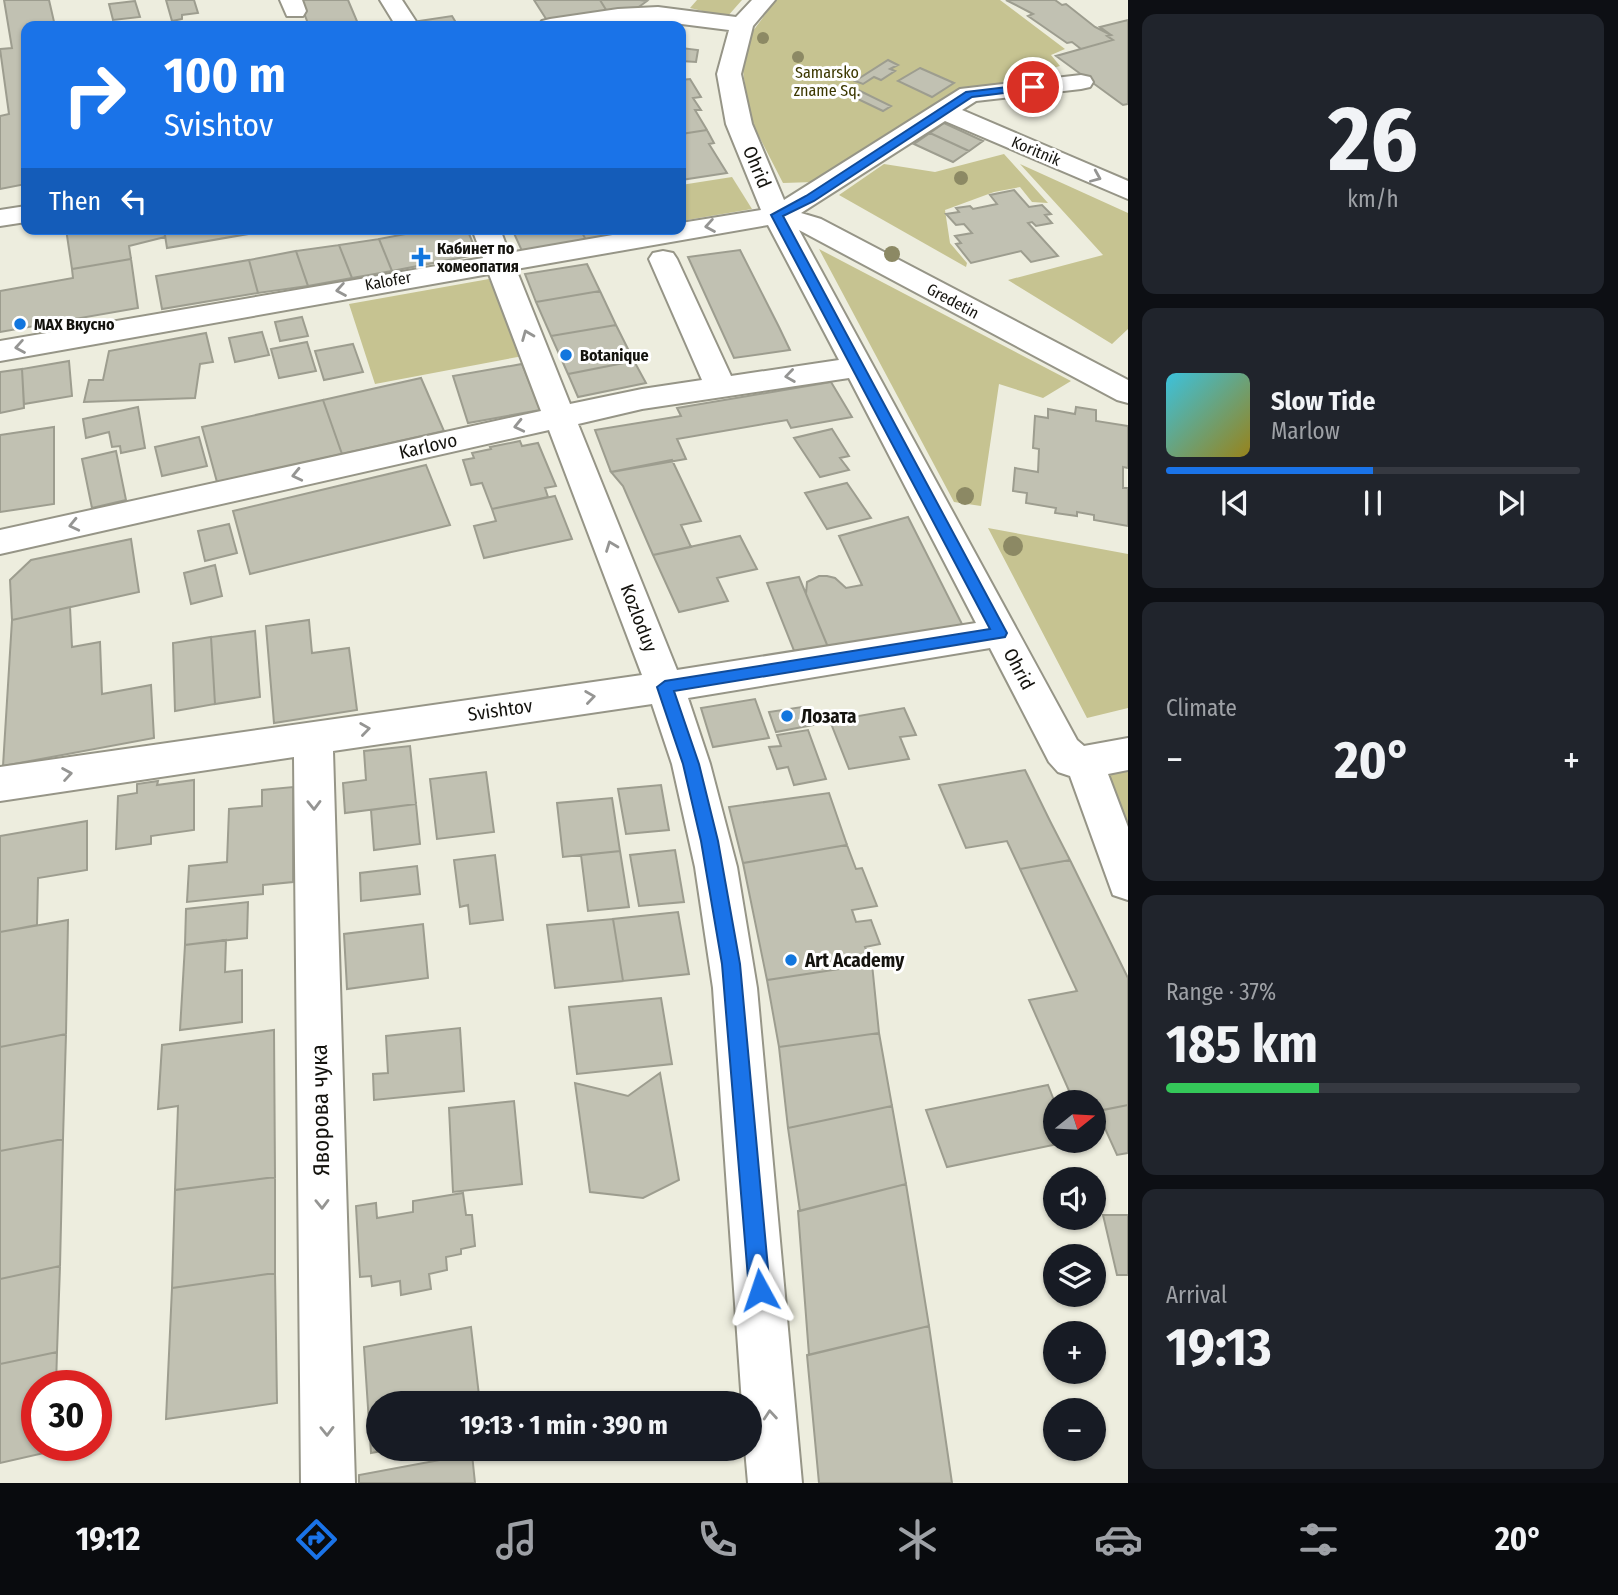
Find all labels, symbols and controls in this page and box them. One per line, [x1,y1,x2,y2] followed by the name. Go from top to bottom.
[164,46,286,105] text: 100 m
[49,49,140,140] icon: right
[1003,57,1063,117] pin
[794,63,860,100] park label: Samarsko zname Sq.
[1014,68,1052,106] icon: arrive
[1328,85,1418,194] text: 26
[164,106,273,144] text: Svishtov
[1009,132,1064,170] street label: Koritnik
[738,142,776,192] street label: Ohrid
[1089,169,1102,183] one-way arrow
[115,182,153,220] icon: left
[1347,185,1399,213] text: km/h
[49,186,101,217] text: Then
[704,218,716,233] one-way arrow
[436,239,519,276] place label: Кабинет по хомеопатия
[411,247,431,267] marker: Кабинет по хомеопатия
[363,268,413,294] street label: Kalofer
[924,279,982,323] street label: Gredetin
[335,282,347,297] one-way arrow
[34,315,115,334] place label: MAX Вкусно
[12,316,28,332] marker: MAX Вкусно
[522,329,536,341] one-way arrow
[14,339,26,354] one-way arrow
[580,346,649,365] place label: Botanique
[558,347,574,363] marker: Botanique
[785,369,796,384] one-way arrow
[1271,386,1375,417] text: Slow Tide
[1271,417,1340,445] text: Marlow
[513,418,525,432] one-way arrow
[397,428,459,464] street label: Karlovo
[291,467,303,482] one-way arrow
[1216,484,1254,522] icon: previous
[1354,484,1392,522] icon: pause
[1492,484,1530,522] icon: next
[69,517,81,531] one-way arrow
[606,541,620,553] one-way arrow
[616,581,663,656] street label: Kozloduy
[999,644,1039,694] street label: Ohrid
[584,690,596,705] one-way arrow
[466,694,534,726] street label: Svishtov
[1166,694,1237,722] text: Climate
[801,705,856,728] place label: Лозата
[779,708,795,724] marker: Лозата
[359,722,371,737] one-way arrow
[1335,729,1411,792] text: 20°
[1166,737,1183,783] text: −
[1563,737,1580,783] text: +
[62,767,73,782] one-way arrow
[306,800,322,810] one-way arrow
[804,949,905,972] place label: Art Academy
[783,952,799,968] marker: Art Academy
[1166,978,1276,1006] text: Range · 37%
[1166,1013,1318,1076] text: 185 km
[305,1044,335,1176] street label: Яворова чука
[1043,1090,1106,1153] north arrow
[1043,1090,1106,1461] map controls
[1043,1167,1106,1230] button: sound
[314,1199,330,1209] one-way arrow
[1043,1244,1106,1307] button: layers
[723,1253,797,1327] position arrow
[1166,1281,1227,1309] text: Arrival
[1166,1316,1272,1379] text: 19:13
[1043,1321,1106,1384] button: +
[21,1370,112,1461] speed limit sign: 30
[1043,1398,1106,1461] button: −
[763,1409,778,1420] one-way arrow
[460,1410,668,1441] text: 19:13 · 1 min · 390 m
[319,1426,335,1437] one-way arrow
[292,1515,341,1564] icon: directions
[492,1515,541,1564] icon: music
[693,1515,742,1564] icon: phone
[893,1515,942,1564] icon: climate
[1094,1515,1143,1564] icon: car
[1294,1515,1343,1564] icon: filters
[76,1520,140,1558] text: 19:12
[1495,1520,1542,1558] text: 20°

